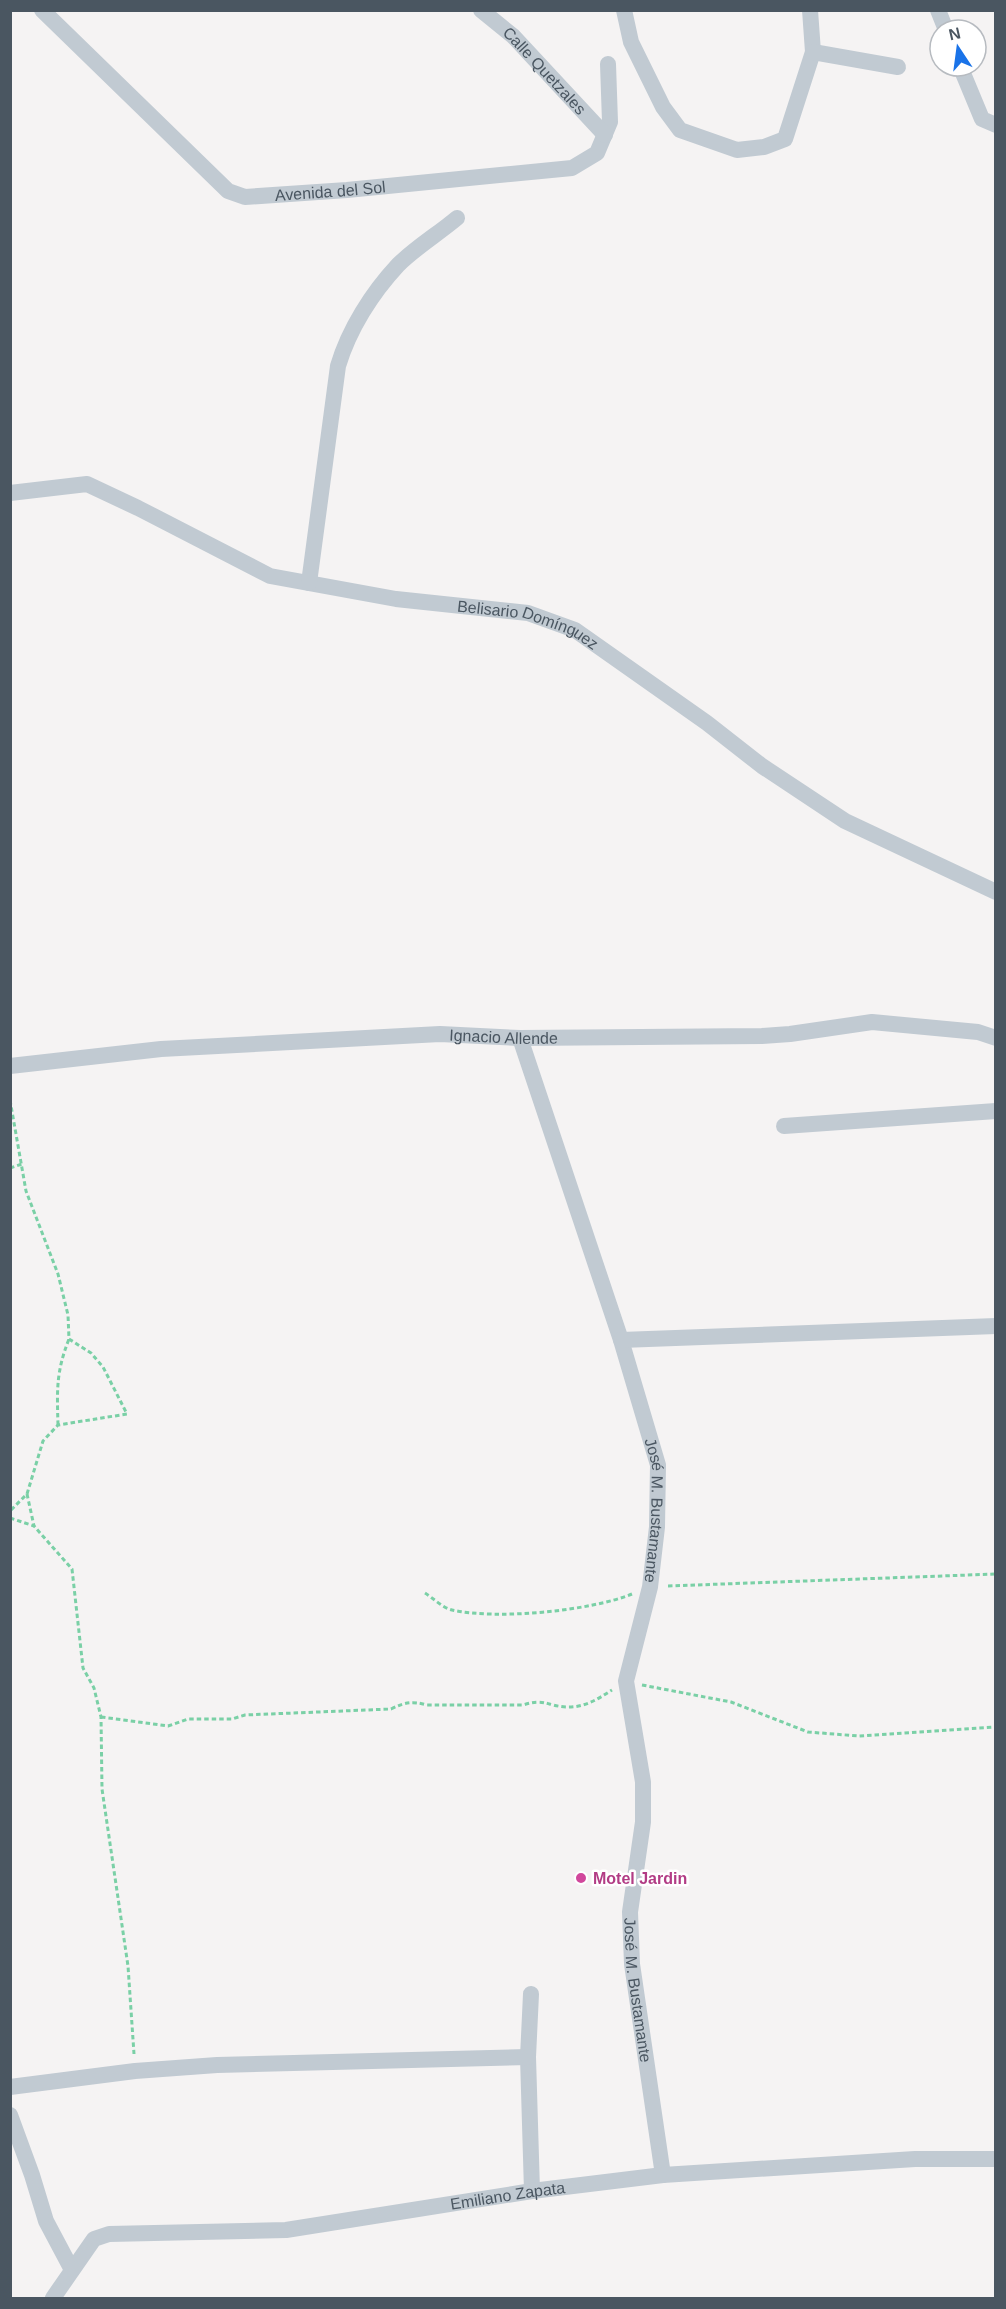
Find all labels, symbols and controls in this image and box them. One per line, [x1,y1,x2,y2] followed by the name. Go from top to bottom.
[928,18,988,78] north arrow
[500,23,590,117] street label: Calle Quetzales
[947,24,962,43] text: N
[274,178,386,203] street label: Avenida del Sol
[456,597,602,652] street label: Belisario Domínguez
[449,1026,558,1047] street label: Ignacio Allende
[642,1436,667,1584] street label: José M. Bustamante
[593,1870,687,1887] place label: Motel Jardin
[574,1871,588,1885] marker: Motel Jardin
[622,1917,655,2064] street label: José M. Bustamante
[449,2179,566,2212] street label: Emiliano Zapata

